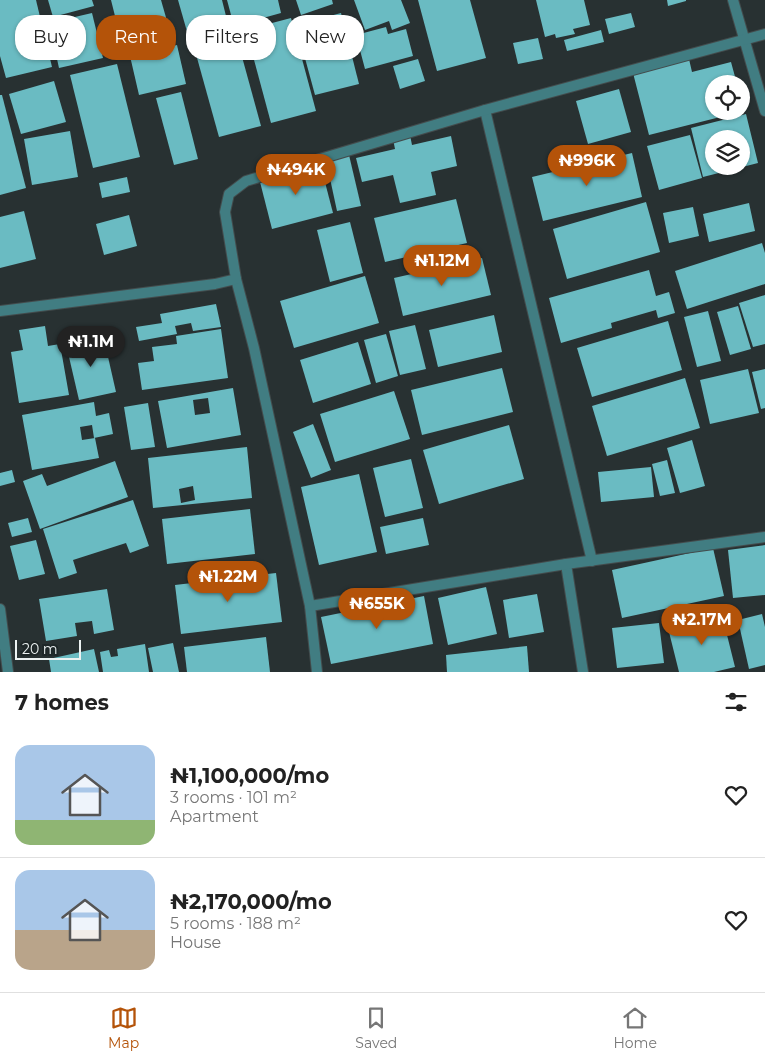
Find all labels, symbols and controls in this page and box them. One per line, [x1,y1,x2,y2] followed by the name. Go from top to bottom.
[15,15,86,60] chip: Buy
[96,15,176,60] chip: Rent
[186,15,276,60] chip: Filters
[286,15,364,60] chip: New
[705,75,750,175] map controls
[705,75,750,120] button: locate
[705,130,750,175] button: layers
[552,144,622,187] pin: ₦996K
[559,151,615,170] text: ₦996K
[261,154,331,196] pin: ₦494K
[267,160,325,179] text: ₦494K
[401,244,483,287] pin: ₦1.12M
[414,251,470,270] text: ₦1.12M
[56,326,126,368] pin: ₦1.1M
[68,332,114,351] text: ₦1.1M
[187,560,269,603] pin: ₦1.22M
[198,567,258,586] text: ₦1.22M
[342,588,412,630] pin: ₦655K
[349,594,405,613] text: ₦655K
[661,604,743,646] pin: ₦2.17M
[672,610,732,629] text: ₦2.17M
[15,637,81,660] scale bar
[22,640,58,658] text: 20 m
[722,688,750,716] icon: filters
[15,690,109,715] text: 7 homes
[170,763,329,788] text: ₦1,100,000/mo
[55,765,115,825] icon: home
[722,781,750,809] icon: heart
[170,788,297,807] text: 3 rooms · 101 m²
[170,807,259,826] text: Apartment
[170,889,332,914] text: ₦2,170,000/mo
[55,890,115,950] icon: home
[722,906,750,934] icon: heart
[170,914,301,933] text: 5 rooms · 188 m²
[170,933,221,952] text: House
[108,1004,139,1052] tab: Map
[355,1004,397,1052] tab: Saved
[613,1004,657,1052] tab: Home

